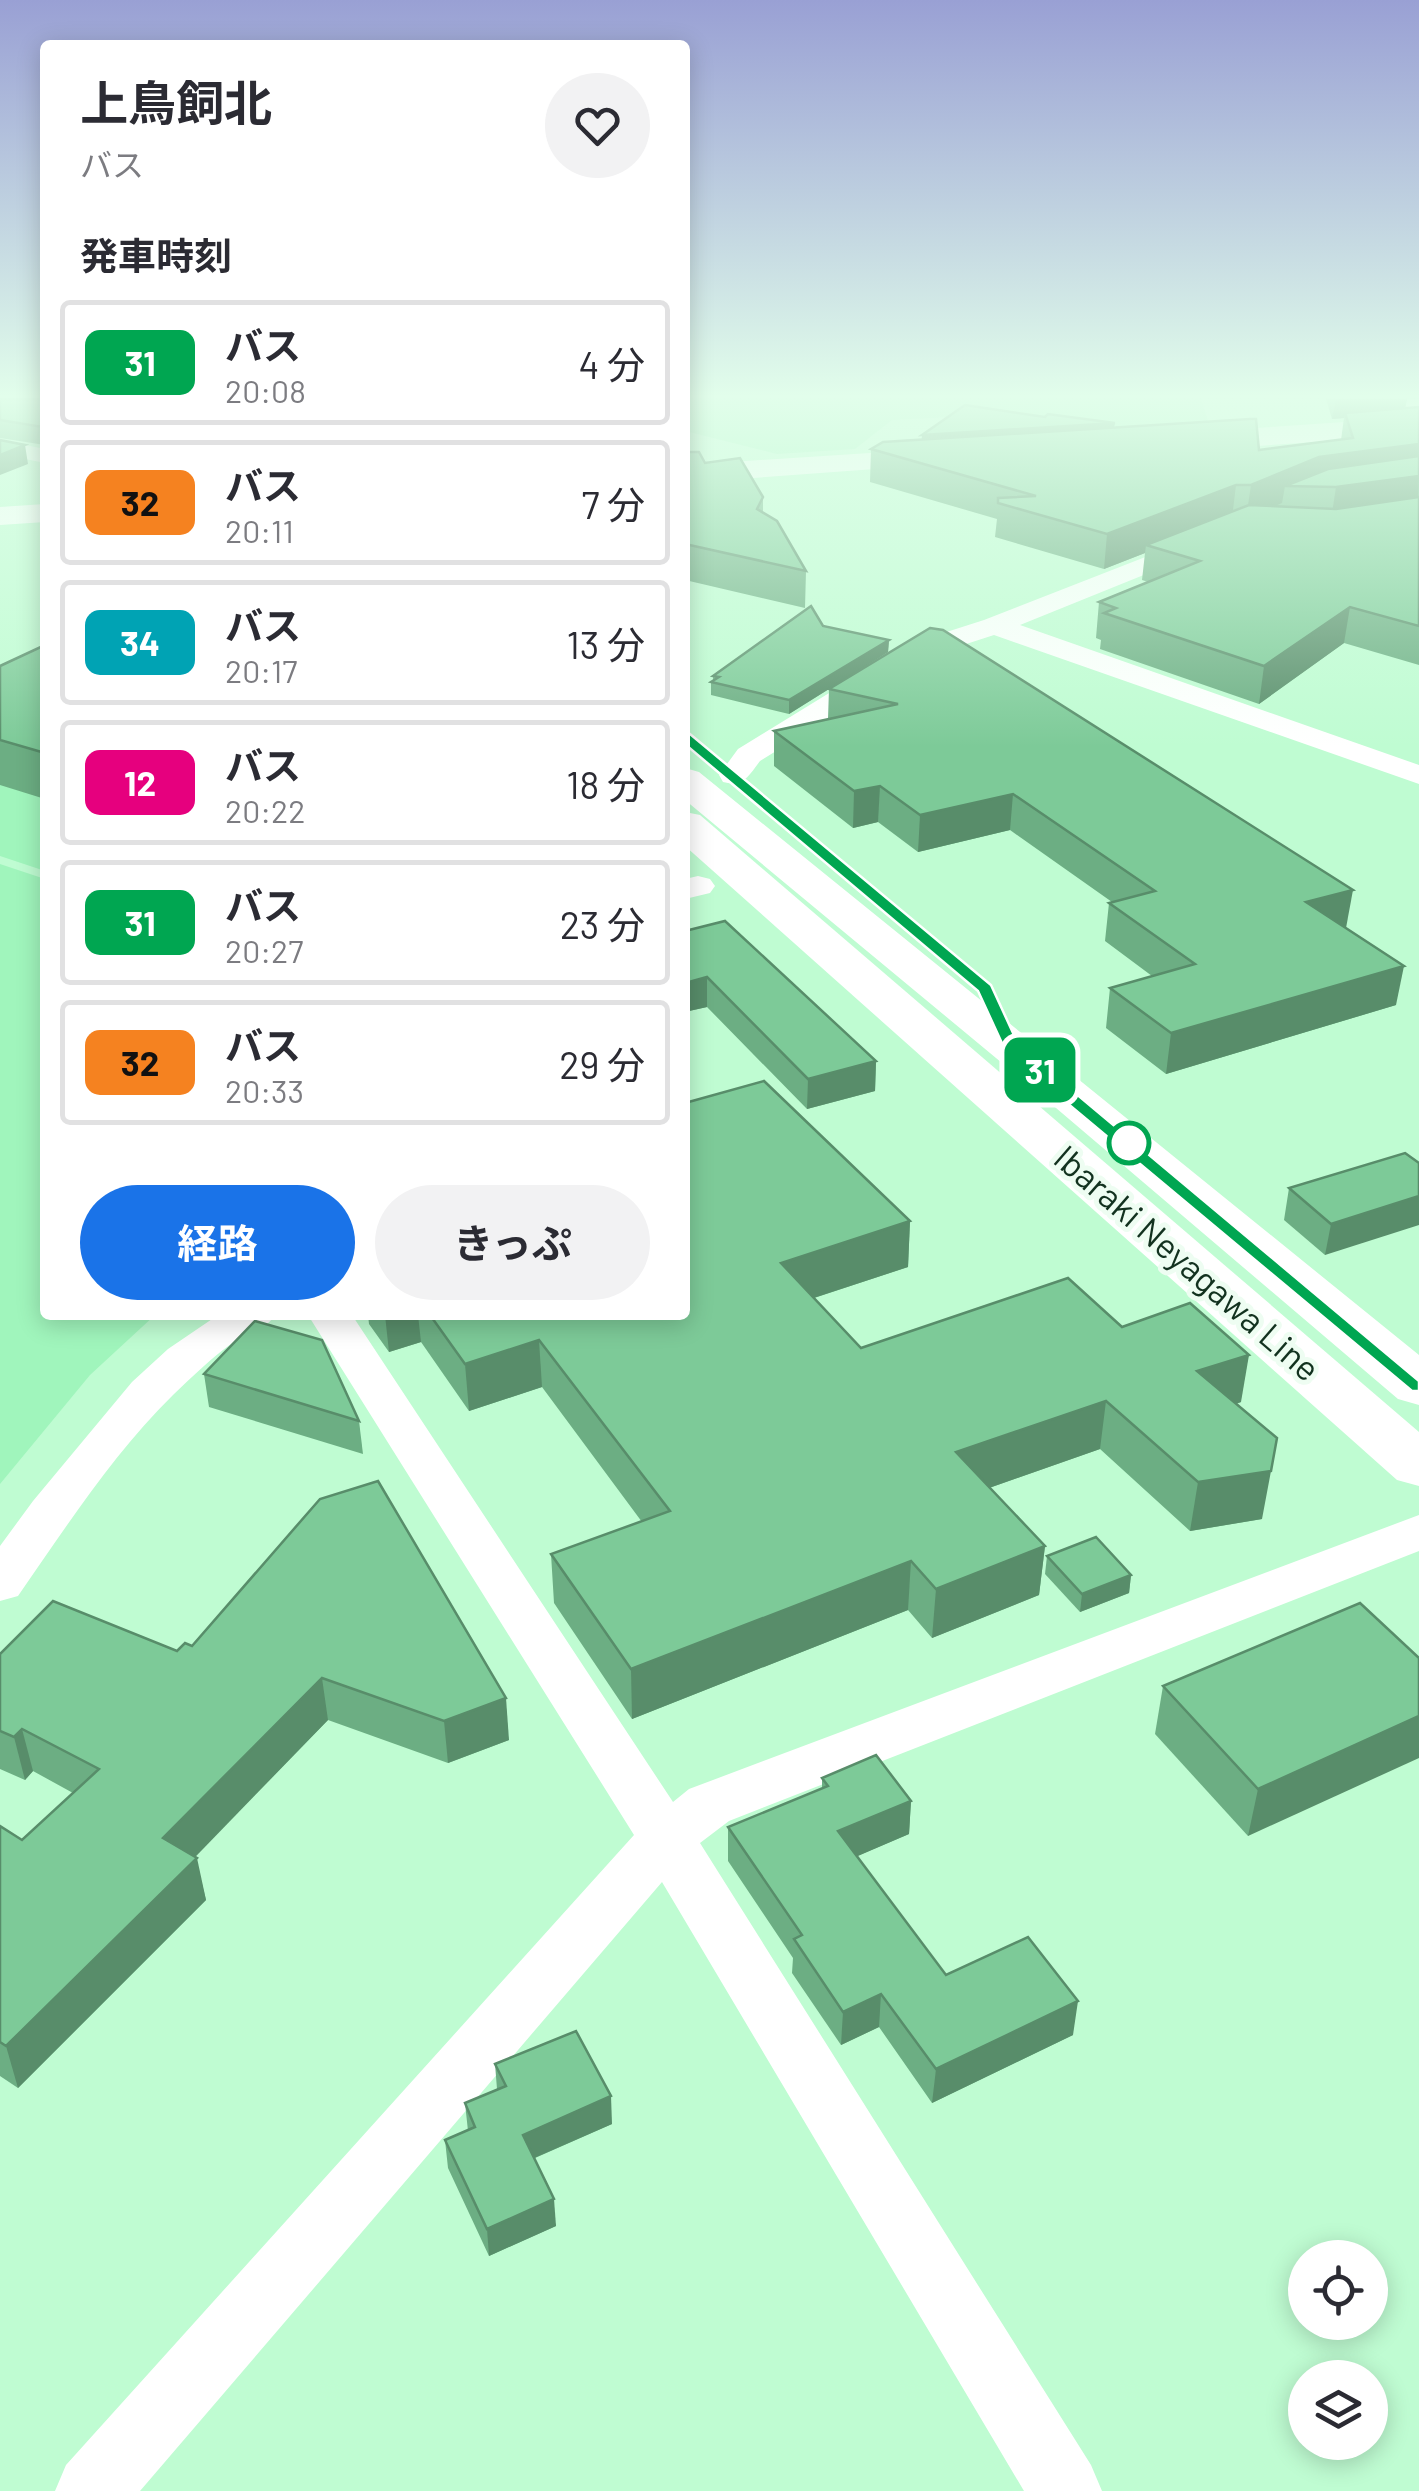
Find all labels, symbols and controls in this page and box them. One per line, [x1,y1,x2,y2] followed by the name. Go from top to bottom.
[80,73,272,131] text: 上鳥飼北
[545,73,650,178] button: heart
[80,145,144,183] text: バス
[80,232,232,278] text: 発車時刻
[225,322,301,368] text: バス
[124,341,156,383] text: 31
[578,341,645,387] text: 4 分
[225,371,306,409] text: 20:08
[225,462,301,508] text: バス
[121,481,159,523] text: 32
[581,481,645,527] text: 7 分
[225,511,294,549] text: 20:11
[225,602,301,648] text: バス
[120,621,160,663] text: 34
[567,621,645,667] text: 13 分
[225,651,297,689] text: 20:17
[225,742,301,788] text: バス
[124,761,156,803] text: 12
[566,761,645,807] text: 18 分
[225,791,305,829] text: 20:22
[225,882,301,928] text: バス
[124,901,156,943] text: 31
[560,901,645,947] text: 23 分
[225,931,303,969] text: 20:27
[225,1022,301,1068] text: バス
[995,1038,1085,1102] line badge: 31
[121,1041,159,1083] text: 32
[559,1041,645,1087] text: 29 分
[1024,1049,1056,1091] text: 31
[225,1071,304,1109] text: 20:33
[1108,1122,1150,1164] unlabelled marker
[1047,1135,1329,1389] street label: Ibaraki Neyagawa Line
[80,1185,355,1300] button: 経路
[375,1185,650,1300] button: きっぷ
[1288,2240,1388,2460] map controls
[1288,2240,1388,2340] button: locate
[1288,2360,1388,2460] button: layers

